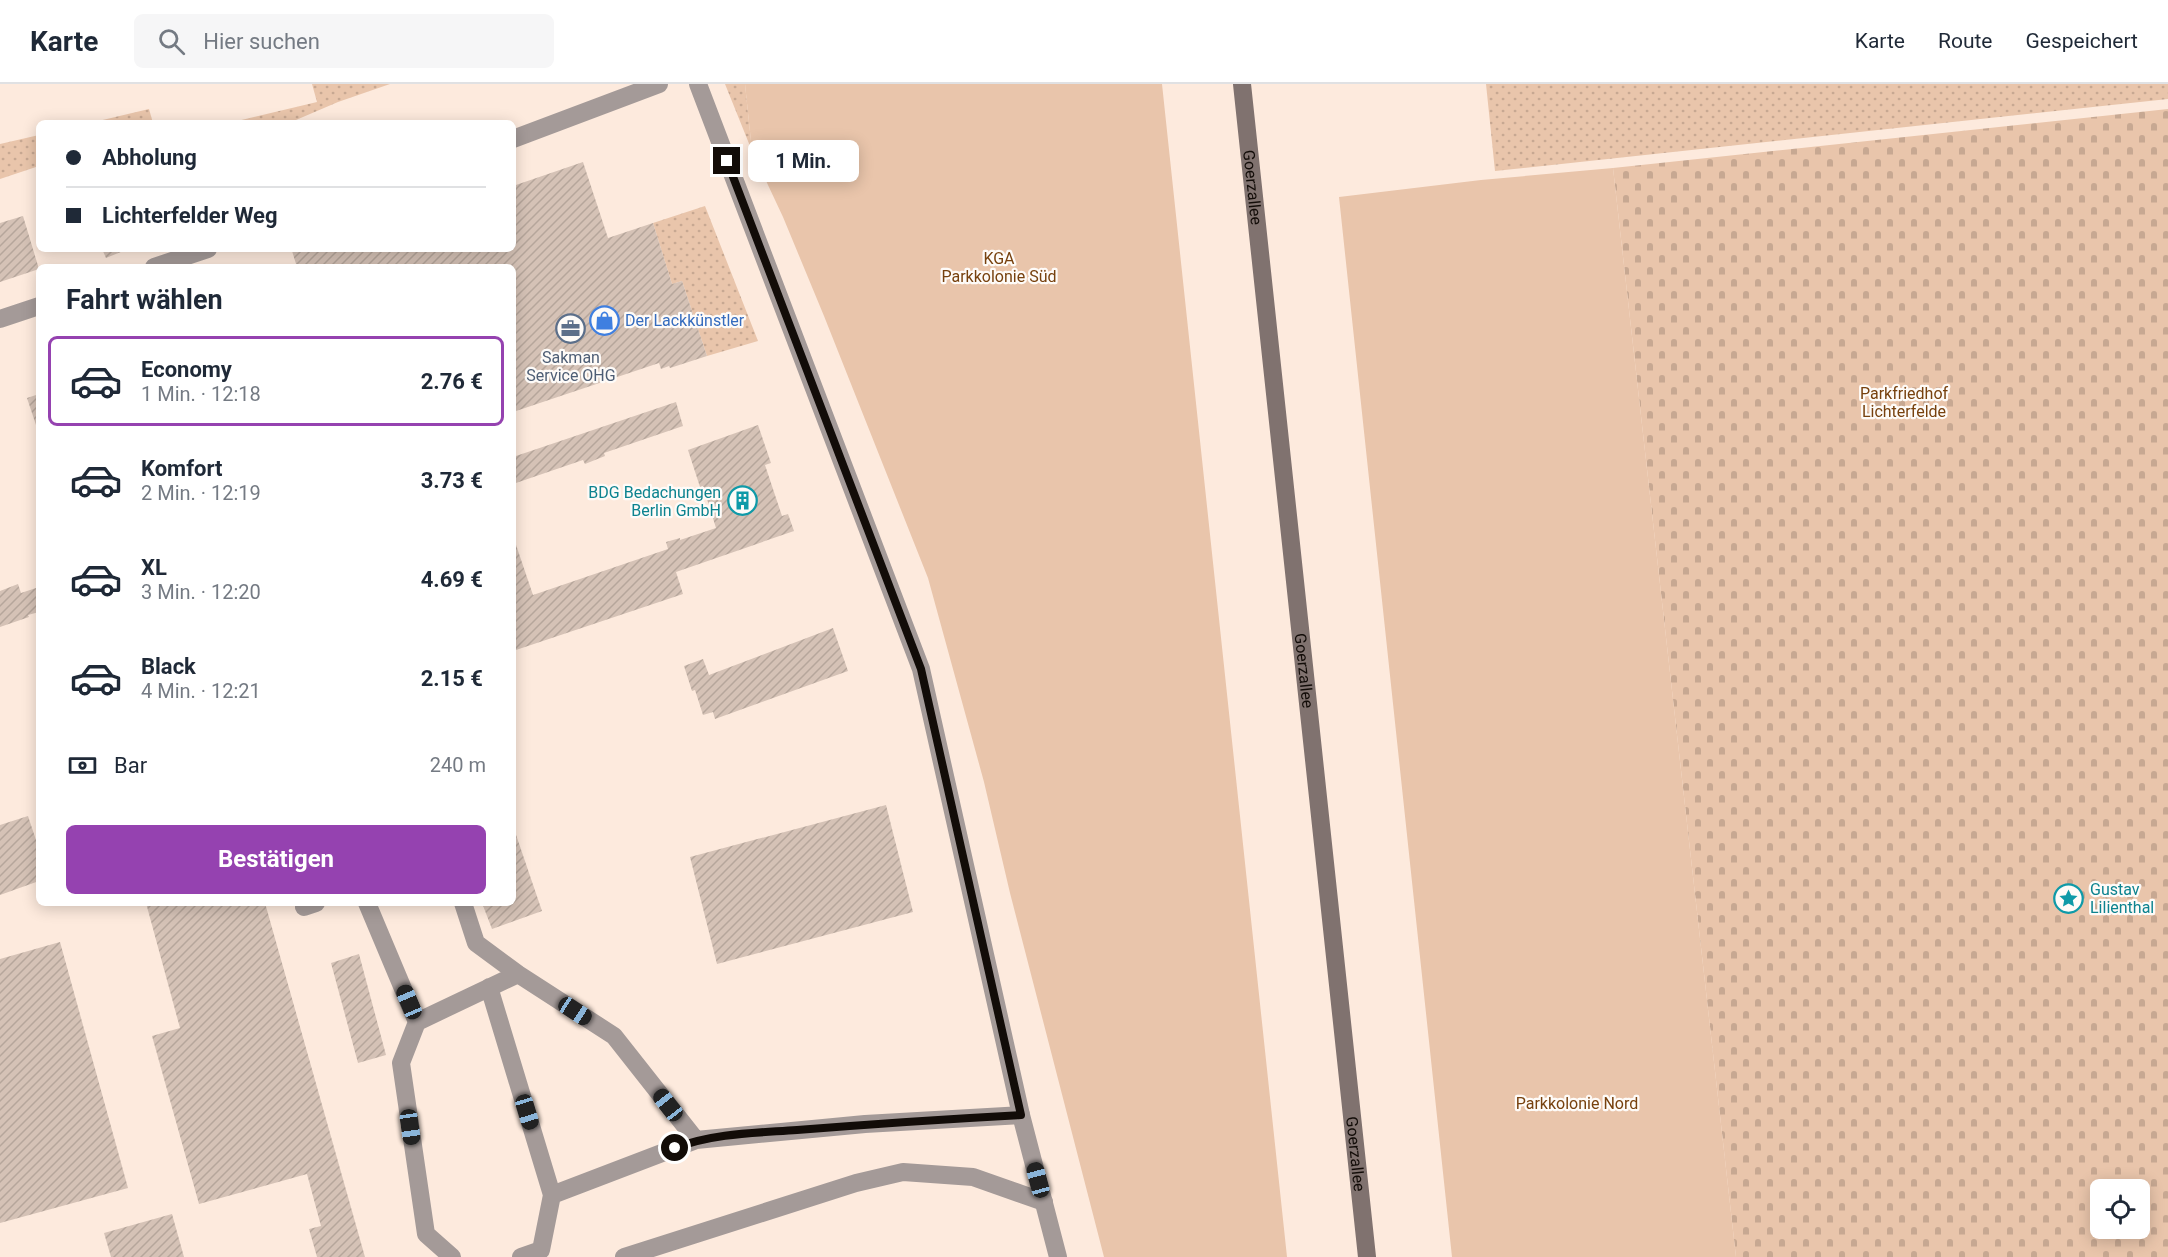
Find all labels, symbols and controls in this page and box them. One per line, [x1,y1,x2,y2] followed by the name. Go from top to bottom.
[134,14,554,68] search box
[30,25,98,58] text: Karte
[155,25,188,58] icon: search
[203,29,320,54] text: Hier suchen
[1855,29,1905,53] text: Karte
[1938,29,1992,53] text: Route
[2025,29,2138,53] text: Gespeichert
[748,140,859,182] callout: 1 Min.
[102,145,197,170] text: Abholung
[713,147,740,174] route end
[775,149,832,173] text: 1 Min.
[1240,149,1266,226] street label: Goerzallee
[102,203,278,228] text: Lichterfelder Weg
[941,249,1057,286] park label: KGA Parkkolonie Süd
[66,284,223,316] text: Fahrt wählen
[588,304,620,336] shop icon: Der Lackkünstler
[625,311,745,330] place label: Der Lackkünstler
[555,313,587,345] office icon: Sakman Service OHG
[526,348,616,385] place label: Sakman Service OHG
[69,354,123,408] icon: car
[141,357,232,382] text: Economy
[421,369,483,394] text: 2.76 €
[141,382,261,406] text: 1 Min. · 12:18
[1860,384,1949,421] park label: Parkfriedhof Lichterfelde
[69,453,123,507] icon: car
[141,456,223,481] text: Komfort
[421,468,483,493] text: 3.73 €
[141,481,261,505] text: 2 Min. · 12:19
[588,483,721,520] place label: BDG Bedachungen Berlin GmbH
[726,485,758,517] building icon: BDG Bedachungen Berlin GmbH
[69,552,123,606] icon: car
[141,555,167,580] text: XL
[421,567,483,592] text: 4.69 €
[141,580,261,604] text: 3 Min. · 12:20
[1291,632,1318,709] street label: Goerzallee
[69,651,123,705] icon: car
[141,654,196,679] text: Black
[421,666,483,691] text: 2.15 €
[141,679,261,703] text: 4 Min. · 12:21
[66,749,99,782] icon: cash
[114,753,147,778] text: Bar
[430,753,486,777] text: 240 m
[66,825,486,894] button: Bestätigen
[2090,880,2154,917] place label: Gustav Lilienthal
[2053,882,2085,914] place icon: Gustav Lilienthal
[394,982,424,1022] car
[555,994,595,1028] car
[650,1085,686,1125] car
[513,1092,541,1132] car
[1516,1094,1638,1113] park label: Parkkolonie Nord
[399,1108,421,1146] car
[1343,1115,1369,1192] street label: Goerzallee
[661,1134,688,1161] route start
[1025,1160,1051,1200] car
[2090,1179,2150,1239] map controls
[2090,1179,2150,1239] button: locate

